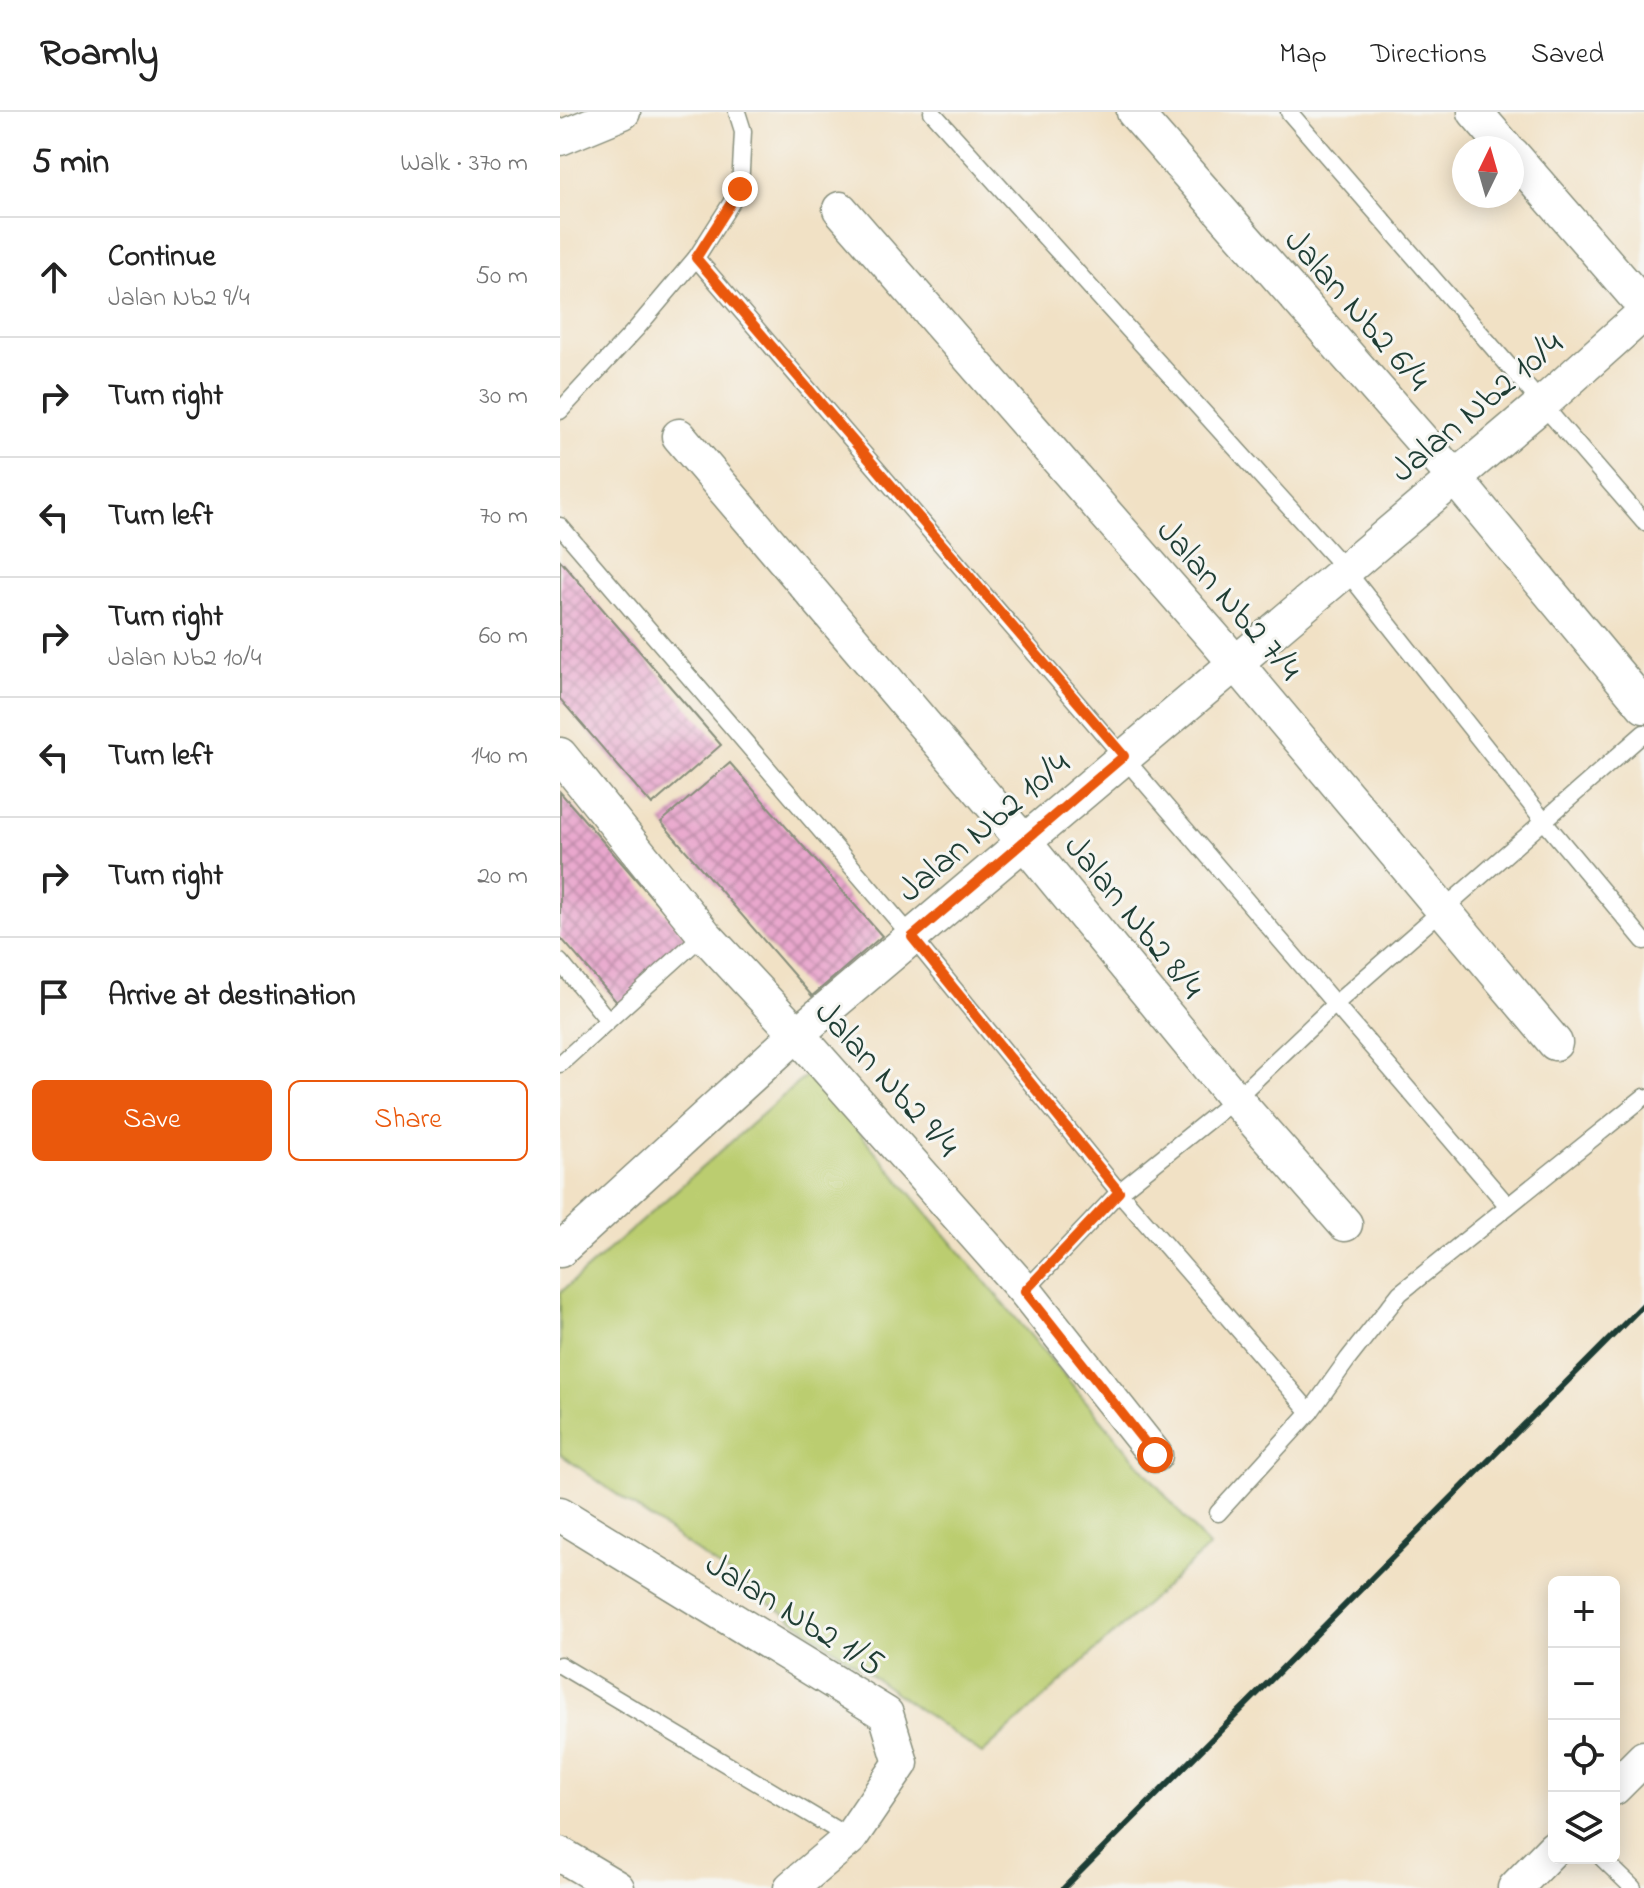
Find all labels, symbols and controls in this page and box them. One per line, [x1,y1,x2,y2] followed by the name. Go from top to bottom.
[40,27,158,83] text: Roamly
[1279,35,1327,76] text: Map
[1371,35,1487,76] text: Directions
[1531,35,1604,76] text: Saved
[1452,136,1524,208] north arrow
[32,139,109,189] text: 5 min
[400,145,528,183] text: Walk · 370 m
[722,171,758,207] route end
[1270,218,1442,404] street label: Jalan Nb2 6/4
[108,236,216,280] text: Continue
[32,255,76,299] icon: ahead
[475,258,528,296] text: 50 m
[108,280,250,318] text: Jalan Nb2 9/4
[1379,320,1576,497] street label: Jalan Nb2 10/4
[32,375,76,419] icon: right
[108,375,223,419] text: Turn right
[479,378,528,416] text: 30 m
[32,495,76,539] icon: left
[108,495,213,539] text: Turn left
[479,498,528,536] text: 70 m
[1142,508,1313,694] street label: Jalan Nb2 7/4
[108,596,223,640] text: Turn right
[32,615,76,659] icon: right
[479,618,528,656] text: 60 m
[108,640,261,678] text: Jalan Nb2 10/4
[32,735,76,779] icon: left
[108,735,213,779] text: Turn left
[471,738,528,776] text: 140 m
[886,740,1083,917] street label: Jalan Nb2 10/4
[1049,824,1216,1012] street label: Jalan Nb2 8/4
[32,855,76,899] icon: right
[108,855,223,899] text: Turn right
[477,858,528,896] text: 20 m
[32,975,76,1019] icon: arrive
[108,975,356,1019] text: Arrive at destination
[800,989,971,1171] street label: Jalan Nb2 9/4
[32,1080,272,1161] button: Save
[288,1080,528,1161] button: Share
[1137,1437,1173,1473] route start
[694,1540,894,1692] street label: Jalan Nb2 1/5
[1548,1576,1620,1864] map controls
[1548,1576,1620,1648] button: +
[1548,1648,1620,1720] button: −
[1548,1720,1620,1792] button: locate
[1548,1792,1620,1864] button: layers

